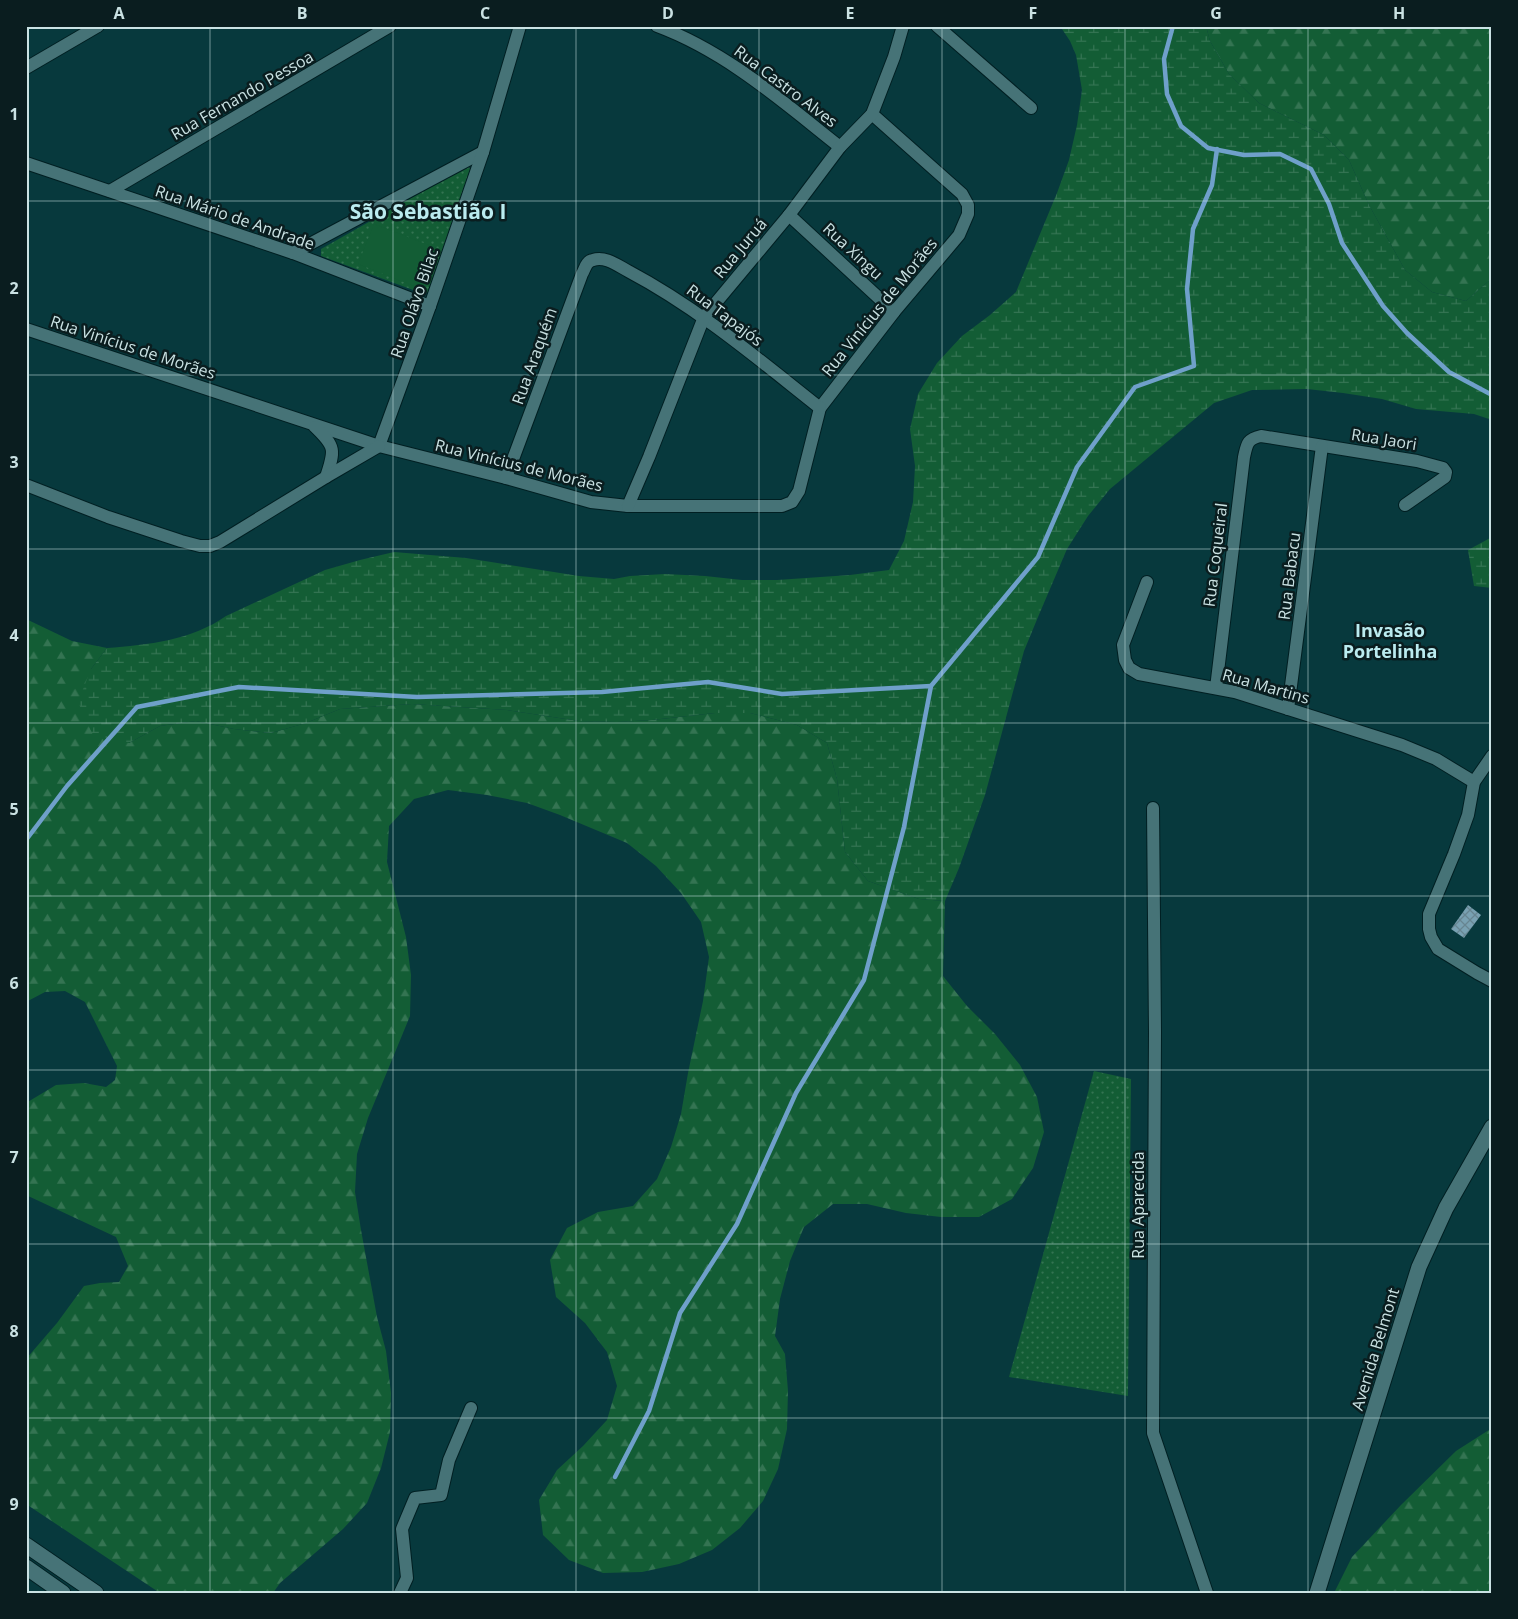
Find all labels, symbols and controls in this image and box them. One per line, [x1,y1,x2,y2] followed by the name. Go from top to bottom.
[113,2,125,24] text: A
[297,2,307,24] text: B
[480,2,490,24] text: C
[662,2,674,24] text: D
[846,2,855,24] text: E
[1029,2,1037,24] text: F
[1210,2,1222,24] text: G
[1393,2,1405,24] text: H
[730,40,842,132] street label: Rua Castro Alves
[167,45,317,145] street label: Rua Fernando Pessoa
[9,103,19,125] text: 1
[152,179,318,255] street label: Rua Mário de Andrade
[350,197,506,225] district label: São Sebastião I
[708,213,772,283] street label: Rua Juruá
[818,218,888,284] street label: Rua Xingu
[816,233,942,381] street label: Rua Vinícius de Morães
[385,245,443,361] street label: Rua Olávo Bilac
[9,277,19,299] text: 2
[682,279,768,351] street label: Rua Tapajós
[506,304,562,408] street label: Rua Araquém
[48,310,218,384] street label: Rua Vinícius de Morães
[1350,423,1418,455] street label: Rua Jaori
[433,433,605,497] street label: Rua Vinícius de Morães
[9,451,19,473] text: 3
[1198,502,1232,608] street label: Rua Coqueiral
[1273,531,1305,621] street label: Rua Babacu
[1343,618,1437,663] district label: Invasão Portelinha
[9,624,19,646] text: 4
[1220,663,1312,709] street label: Rua Martins
[9,798,19,820] text: 5
[9,972,19,994] text: 6
[9,1146,19,1168] text: 7
[1127,1151,1149,1259] street label: Rua Aparecida
[1346,1285,1404,1413] street label: Avenida Belmont
[9,1320,19,1342] text: 8
[9,1493,19,1515] text: 9

